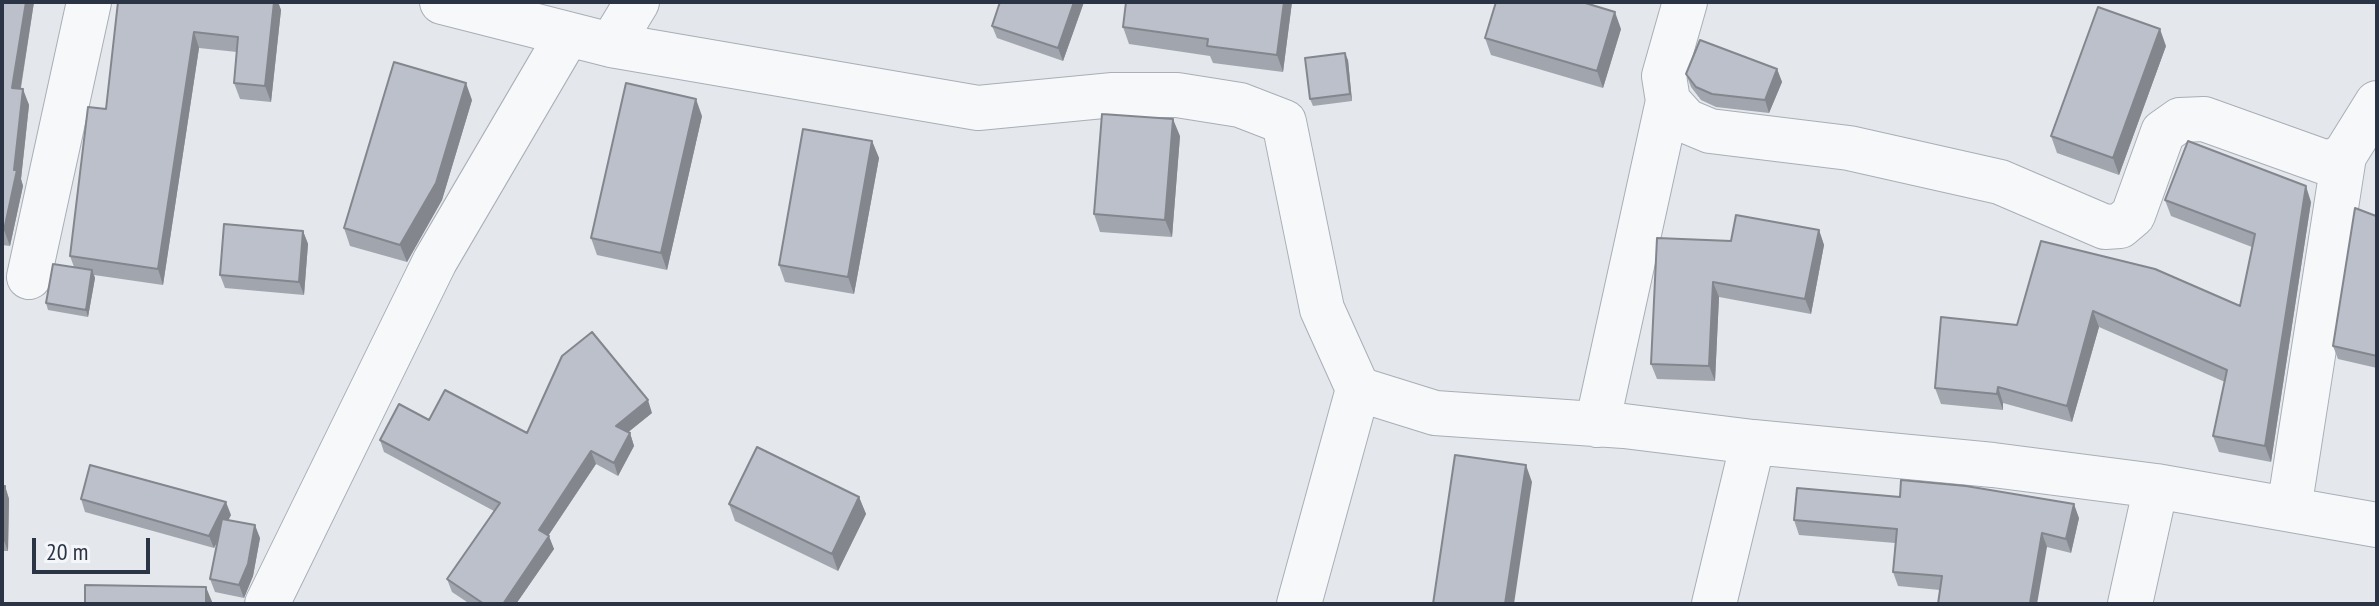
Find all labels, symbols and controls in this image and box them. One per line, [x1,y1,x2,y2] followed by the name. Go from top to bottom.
[36,522,154,572] scale bar
[46,536,88,567] text: 20 m

